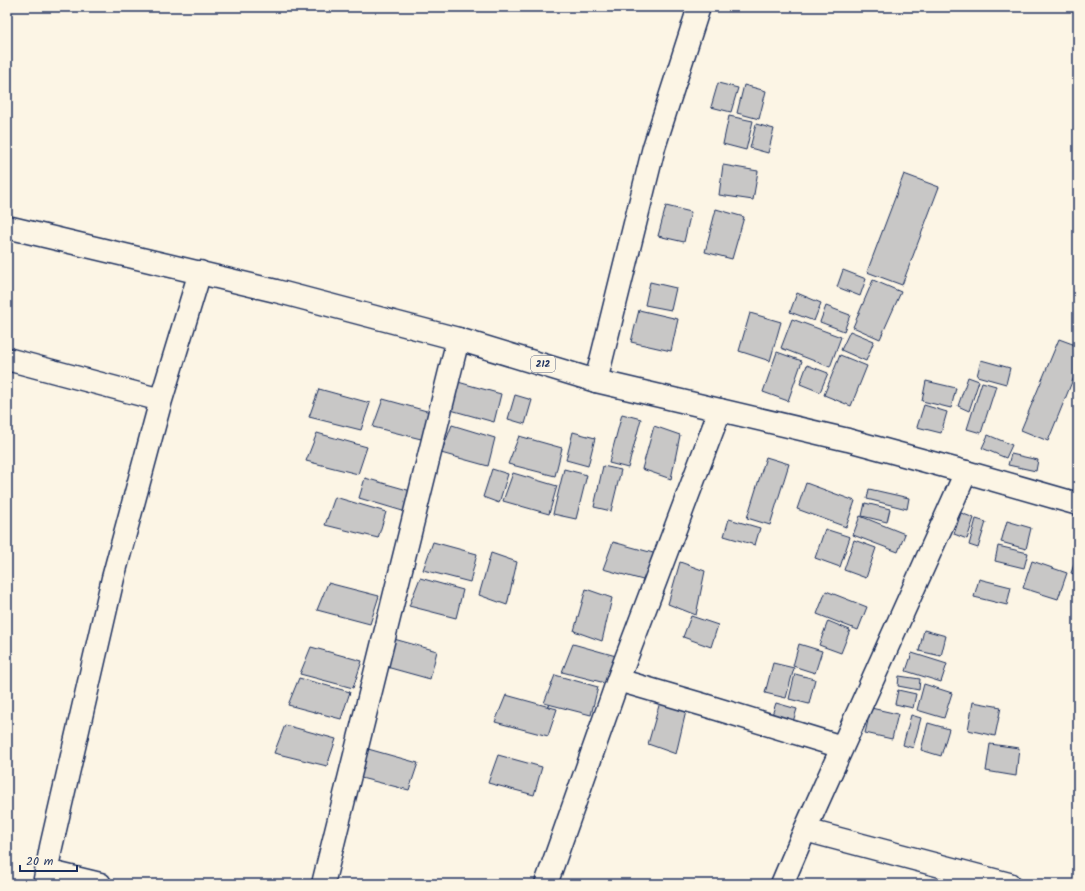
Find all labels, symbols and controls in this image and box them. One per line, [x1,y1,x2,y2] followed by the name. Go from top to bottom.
[531,356,555,372] road number: 212
[20,847,77,873] scale bar
[26,852,54,871] text: 20 m

